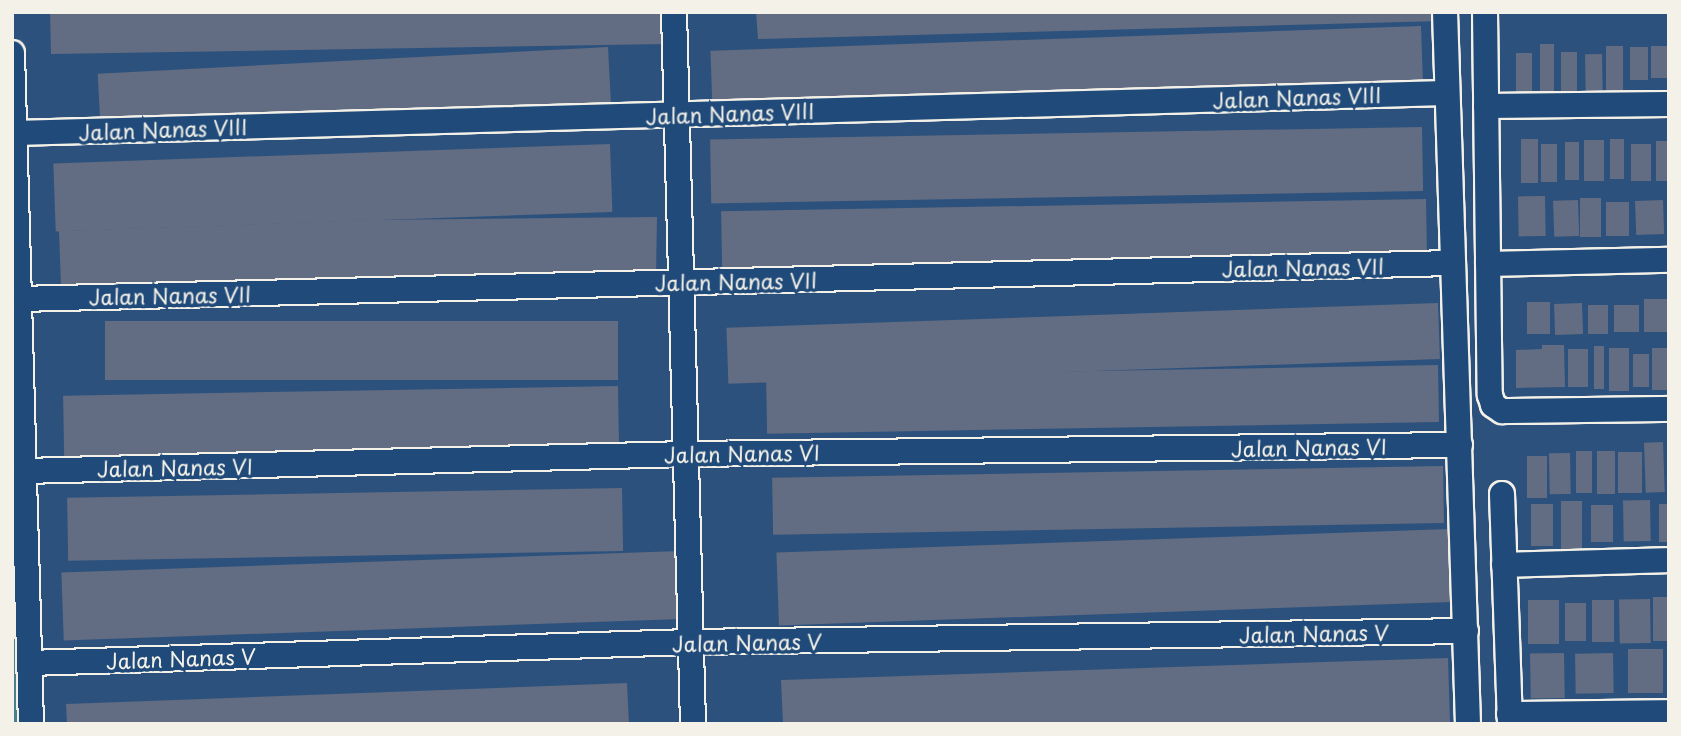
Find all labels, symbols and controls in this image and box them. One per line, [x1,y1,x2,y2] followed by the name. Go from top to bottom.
[1212,81,1382,113] street label: Jalan Nanas VIII
[645,97,815,129] street label: Jalan Nanas VIII
[78,113,248,145] street label: Jalan Nanas VIII
[1222,253,1384,281] street label: Jalan Nanas VII
[655,267,817,295] street label: Jalan Nanas VII
[89,281,251,309] street label: Jalan Nanas VII
[1230,433,1388,461] street label: Jalan Nanas VI
[663,439,821,467] street label: Jalan Nanas VI
[96,453,254,481] street label: Jalan Nanas VI
[1239,619,1389,647] street label: Jalan Nanas V
[672,628,822,656] street label: Jalan Nanas V
[105,643,257,673] street label: Jalan Nanas V

